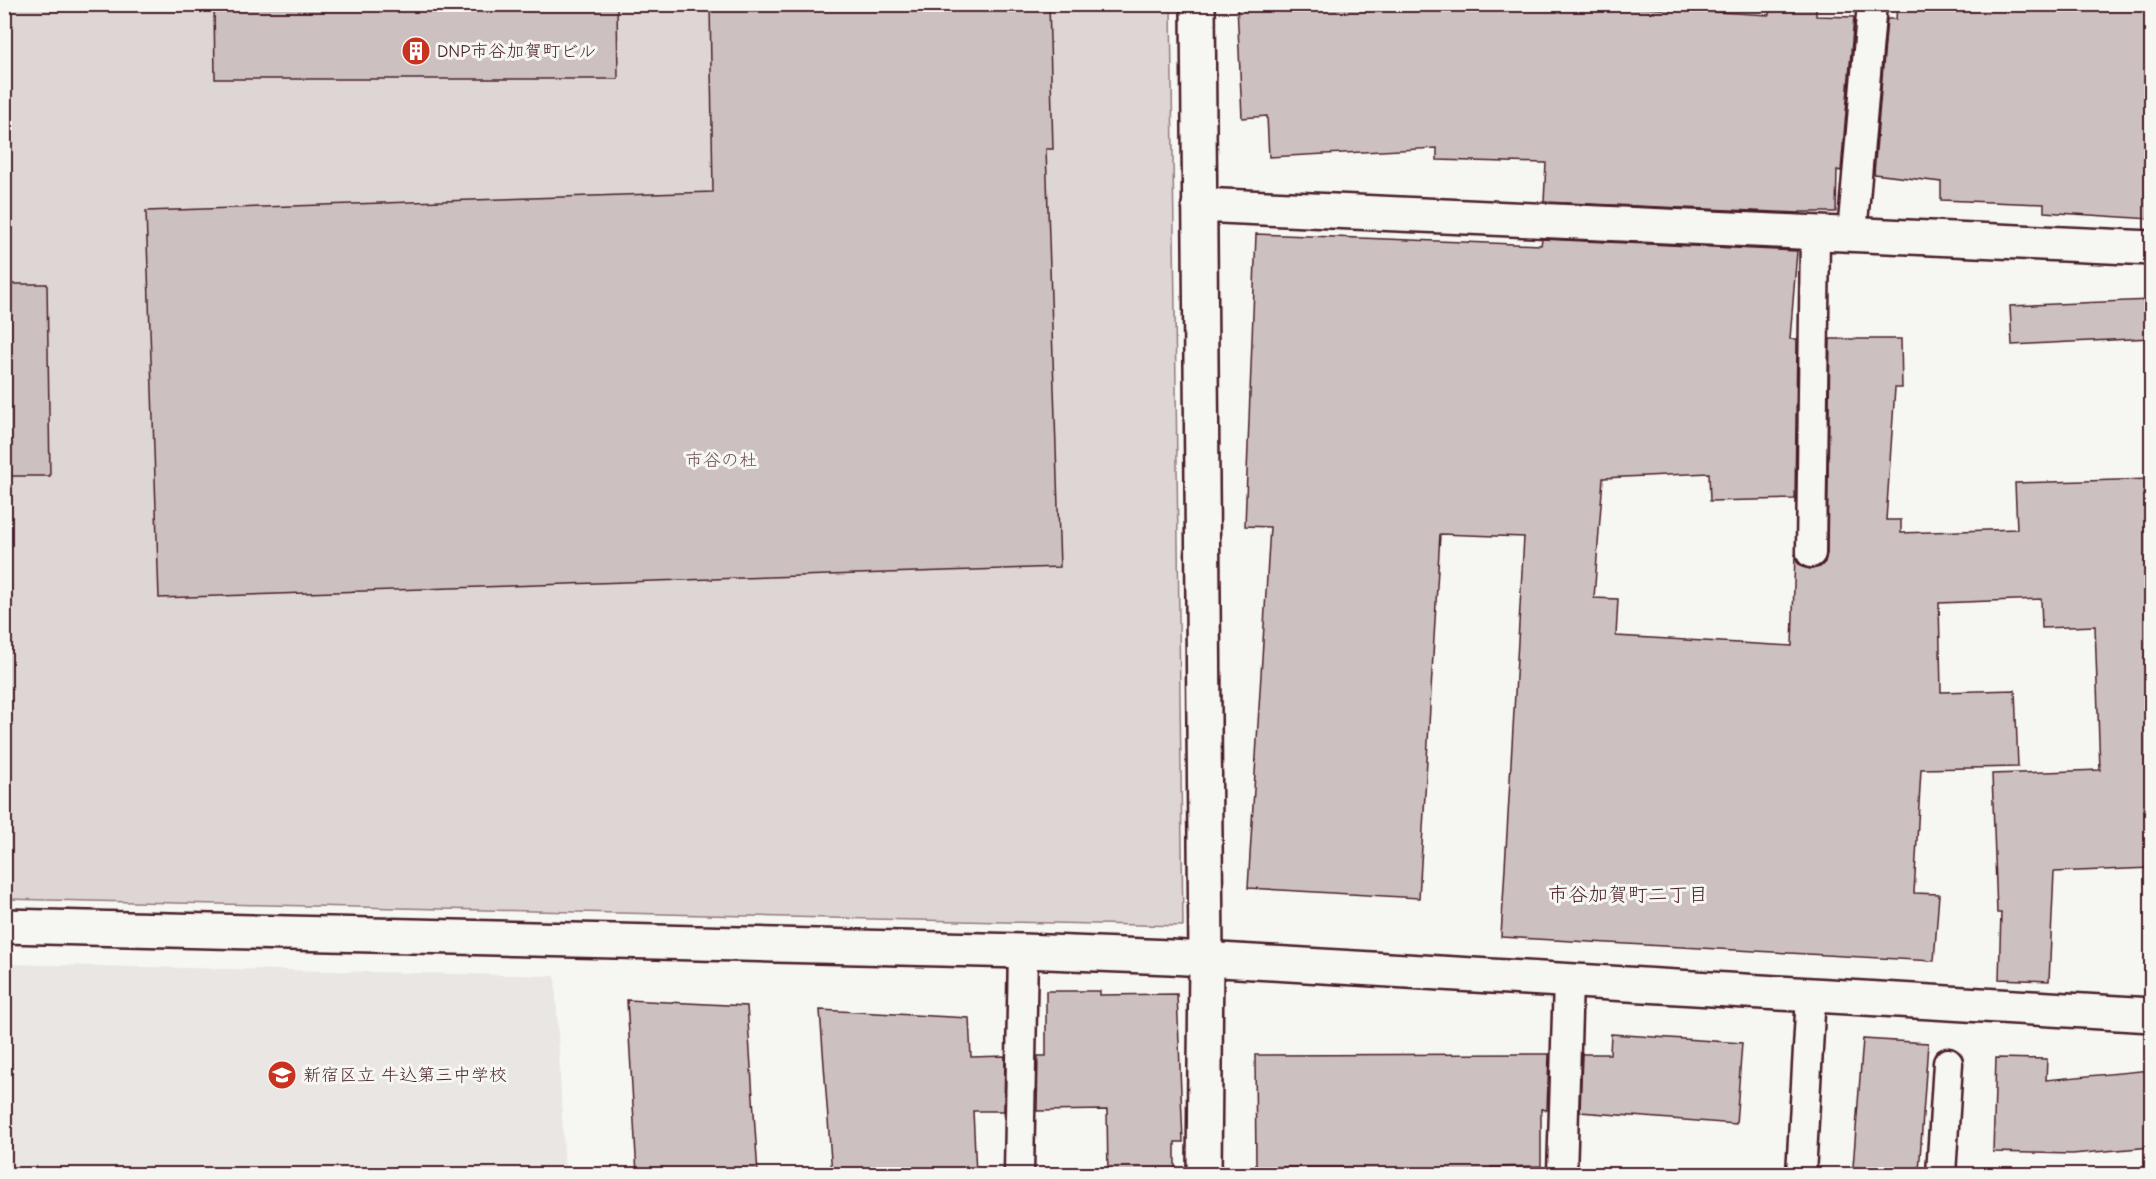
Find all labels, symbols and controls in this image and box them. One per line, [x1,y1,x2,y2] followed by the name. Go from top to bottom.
[400,35,432,67] building icon: DNP市谷加賀町ビル
[437,41,596,62] place label: DNP市谷加賀町ビル
[685,450,757,471] park label: 市谷の杜
[1548,883,1708,906] district label: 市谷加賀町二丁目
[266,1059,298,1091] school or university icon: 新宿区立 牛込第三中学校
[303,1065,507,1086] place label: 新宿区立 牛込第三中学校

